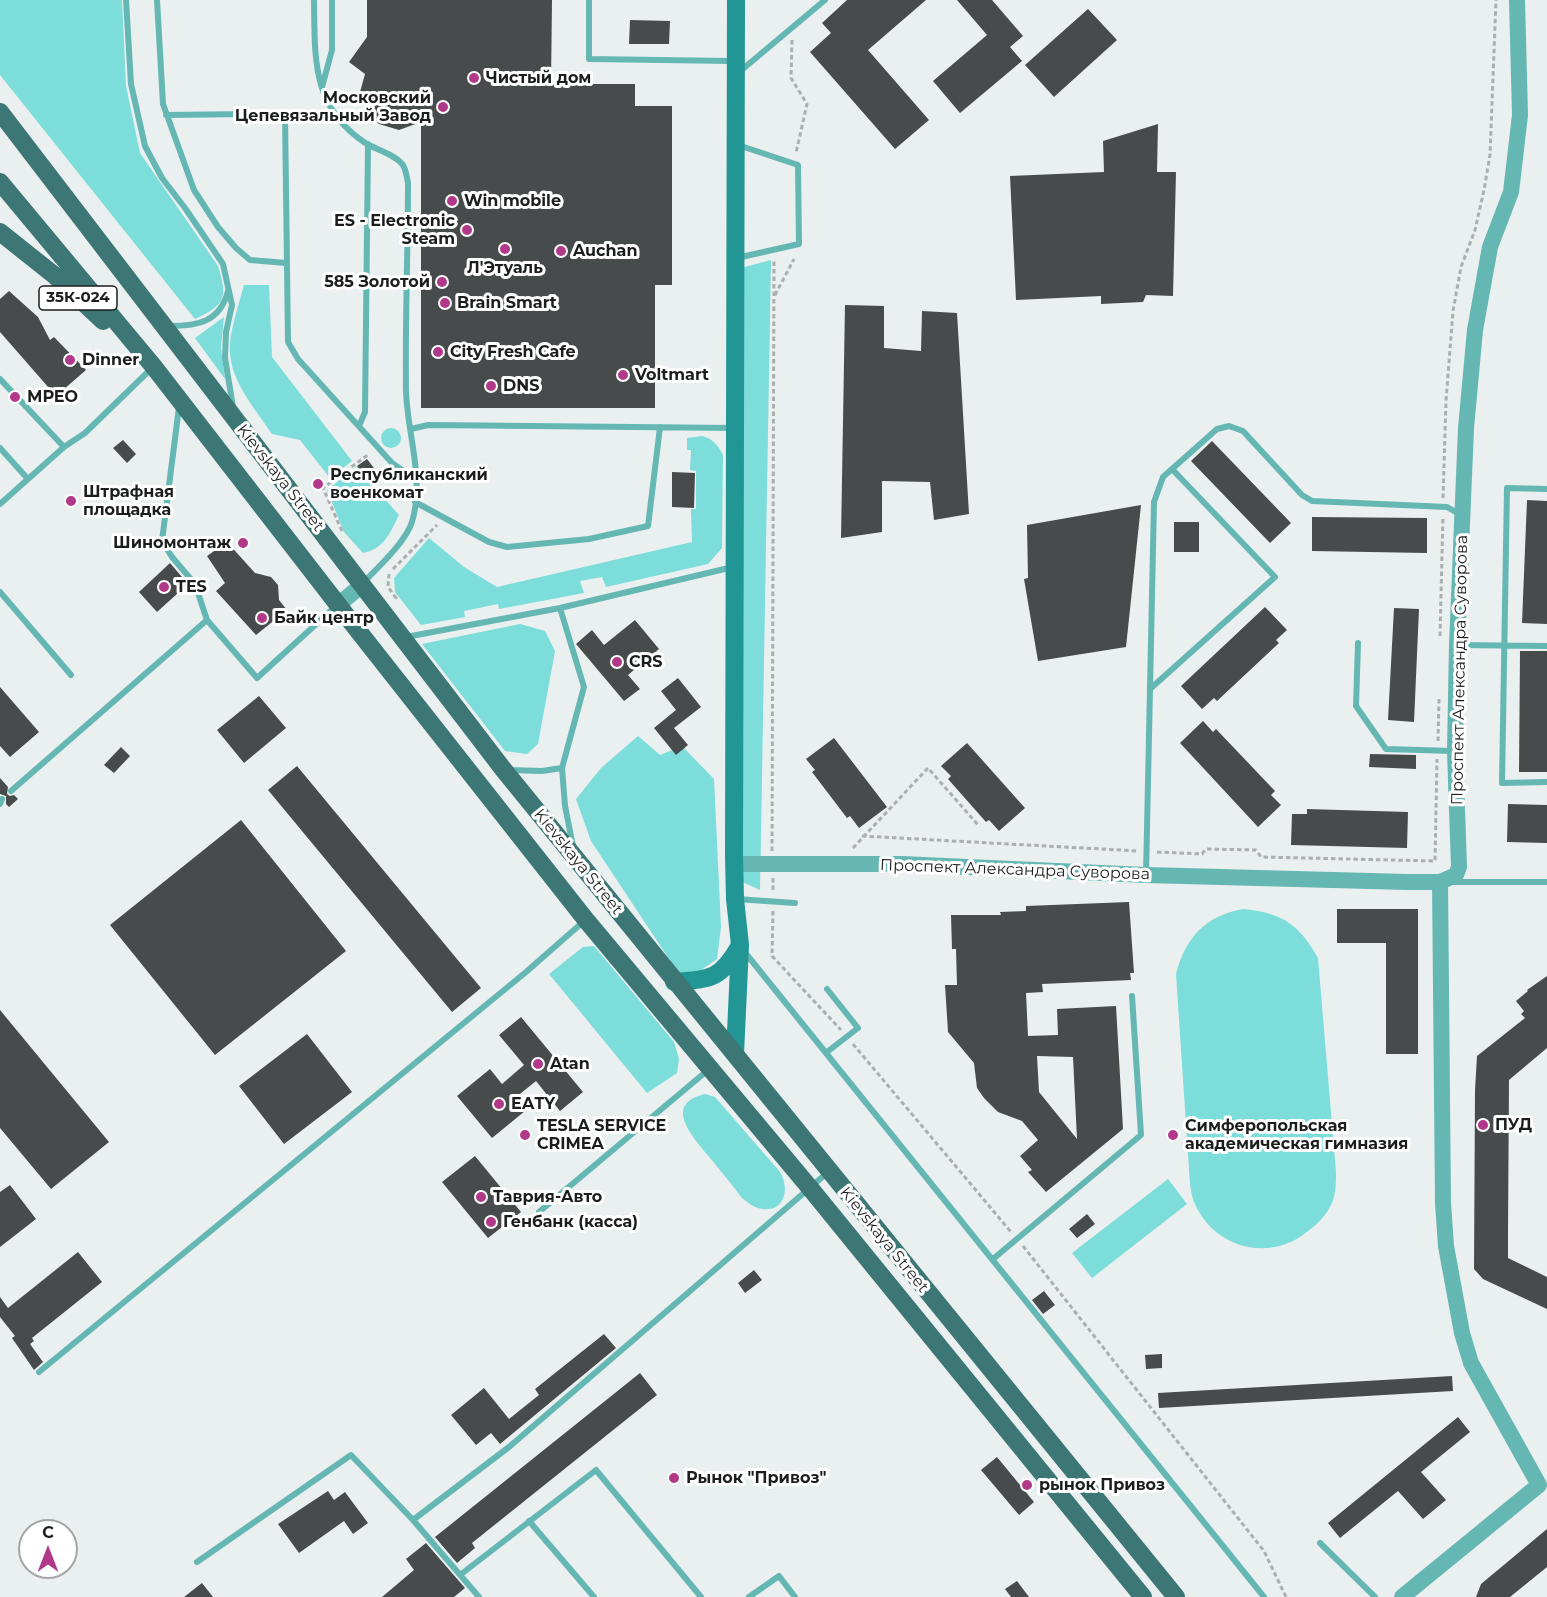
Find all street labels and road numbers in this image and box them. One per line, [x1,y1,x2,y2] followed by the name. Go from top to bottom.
[39,286,117,310] road number: 35К-024
[232,421,328,535] street label: Kievskaya Street
[1448,535,1472,805] street label: Проспект Александра Суворова
[529,805,627,919] street label: Kievskaya Street
[880,856,1150,884] street label: Проспект Александра Суворова
[835,1183,933,1297] street label: Kievskaya Street

